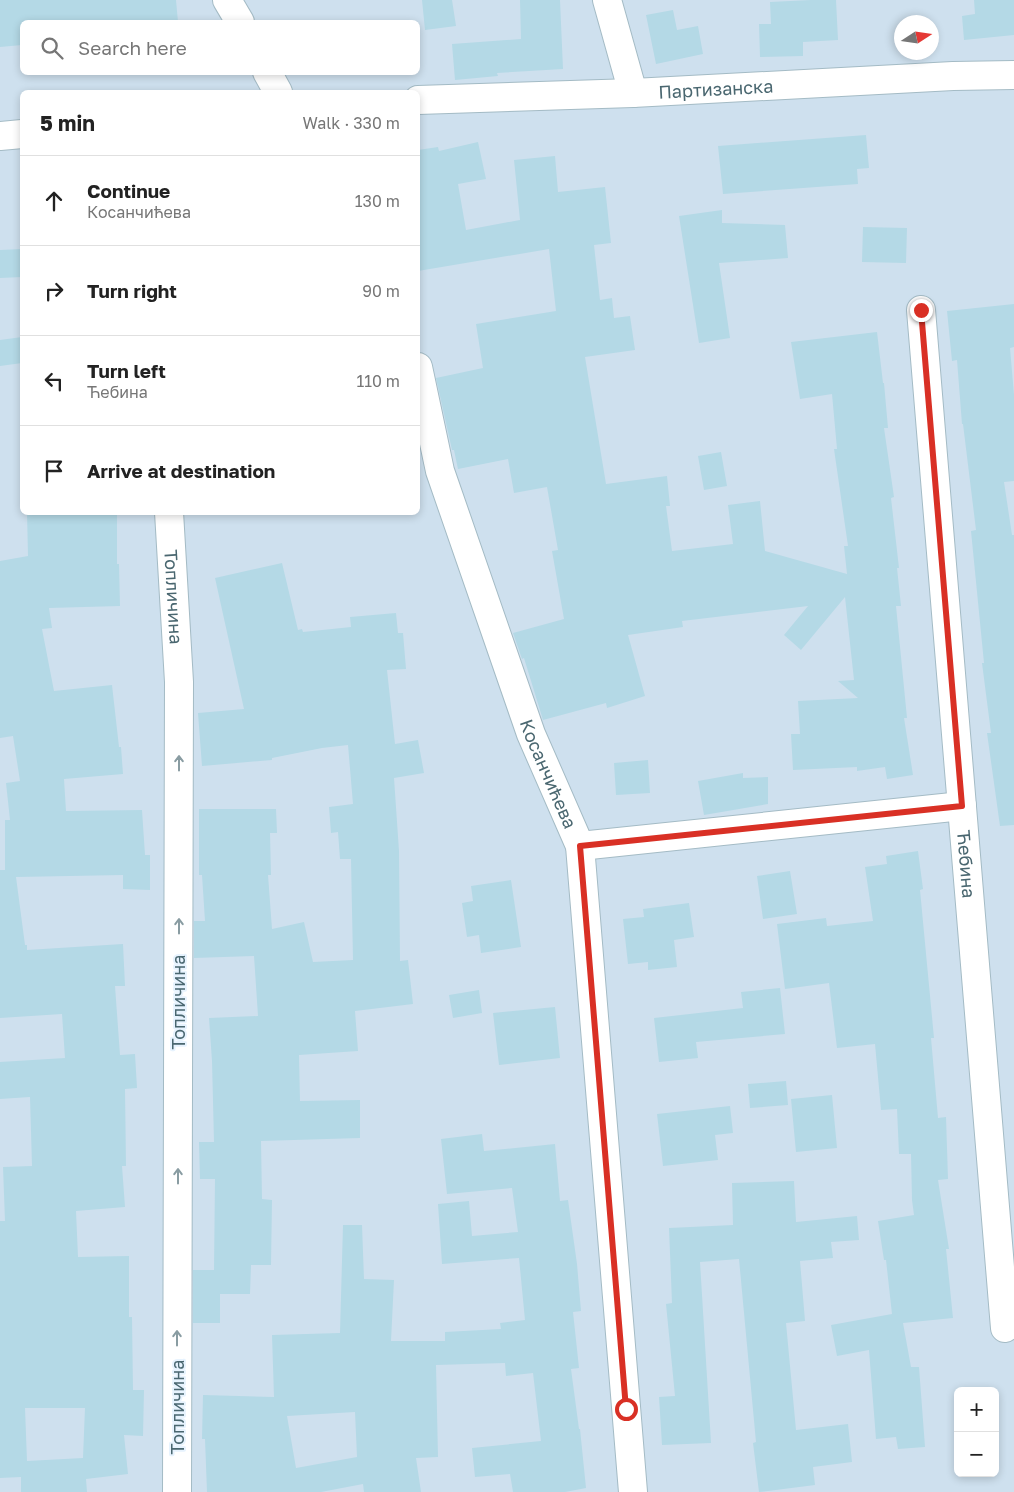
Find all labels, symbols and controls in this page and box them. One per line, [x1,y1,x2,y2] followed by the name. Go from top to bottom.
[894,15,939,60] north arrow
[20,20,420,75] search box
[38,34,66,62] icon: search
[78,36,187,59] text: Search here
[658,75,774,103] street label: Партизанска
[40,110,95,136] text: 5 min
[302,113,400,133] text: Walk · 330 m
[87,179,170,202] text: Continue
[40,187,68,215] icon: ahead
[355,191,400,211] text: 130 m
[87,202,191,222] text: Косанчићева
[40,277,68,305] icon: right
[87,279,177,302] text: Turn right
[362,281,400,301] text: 90 m
[910,299,933,322] route end
[87,359,166,382] text: Turn left
[40,367,68,395] icon: left
[356,371,400,391] text: 110 m
[87,382,148,402] text: Ћебина
[40,457,68,485] icon: arrive
[87,459,275,482] text: Arrive at destination
[160,549,188,645] street label: Топличина
[516,716,582,832] street label: Косанчићева
[174,756,184,772] one-way arrow
[953,829,980,899] street label: Ћебина
[174,918,184,934] one-way arrow
[167,955,189,1049] street label: Топличина
[173,1168,183,1184] one-way arrow
[172,1331,182,1347] one-way arrow
[166,1360,188,1454] street label: Топличина
[954,1387,999,1477] map controls
[954,1387,999,1432] button: +
[615,1398,638,1421] route start
[954,1432,999,1477] button: −

